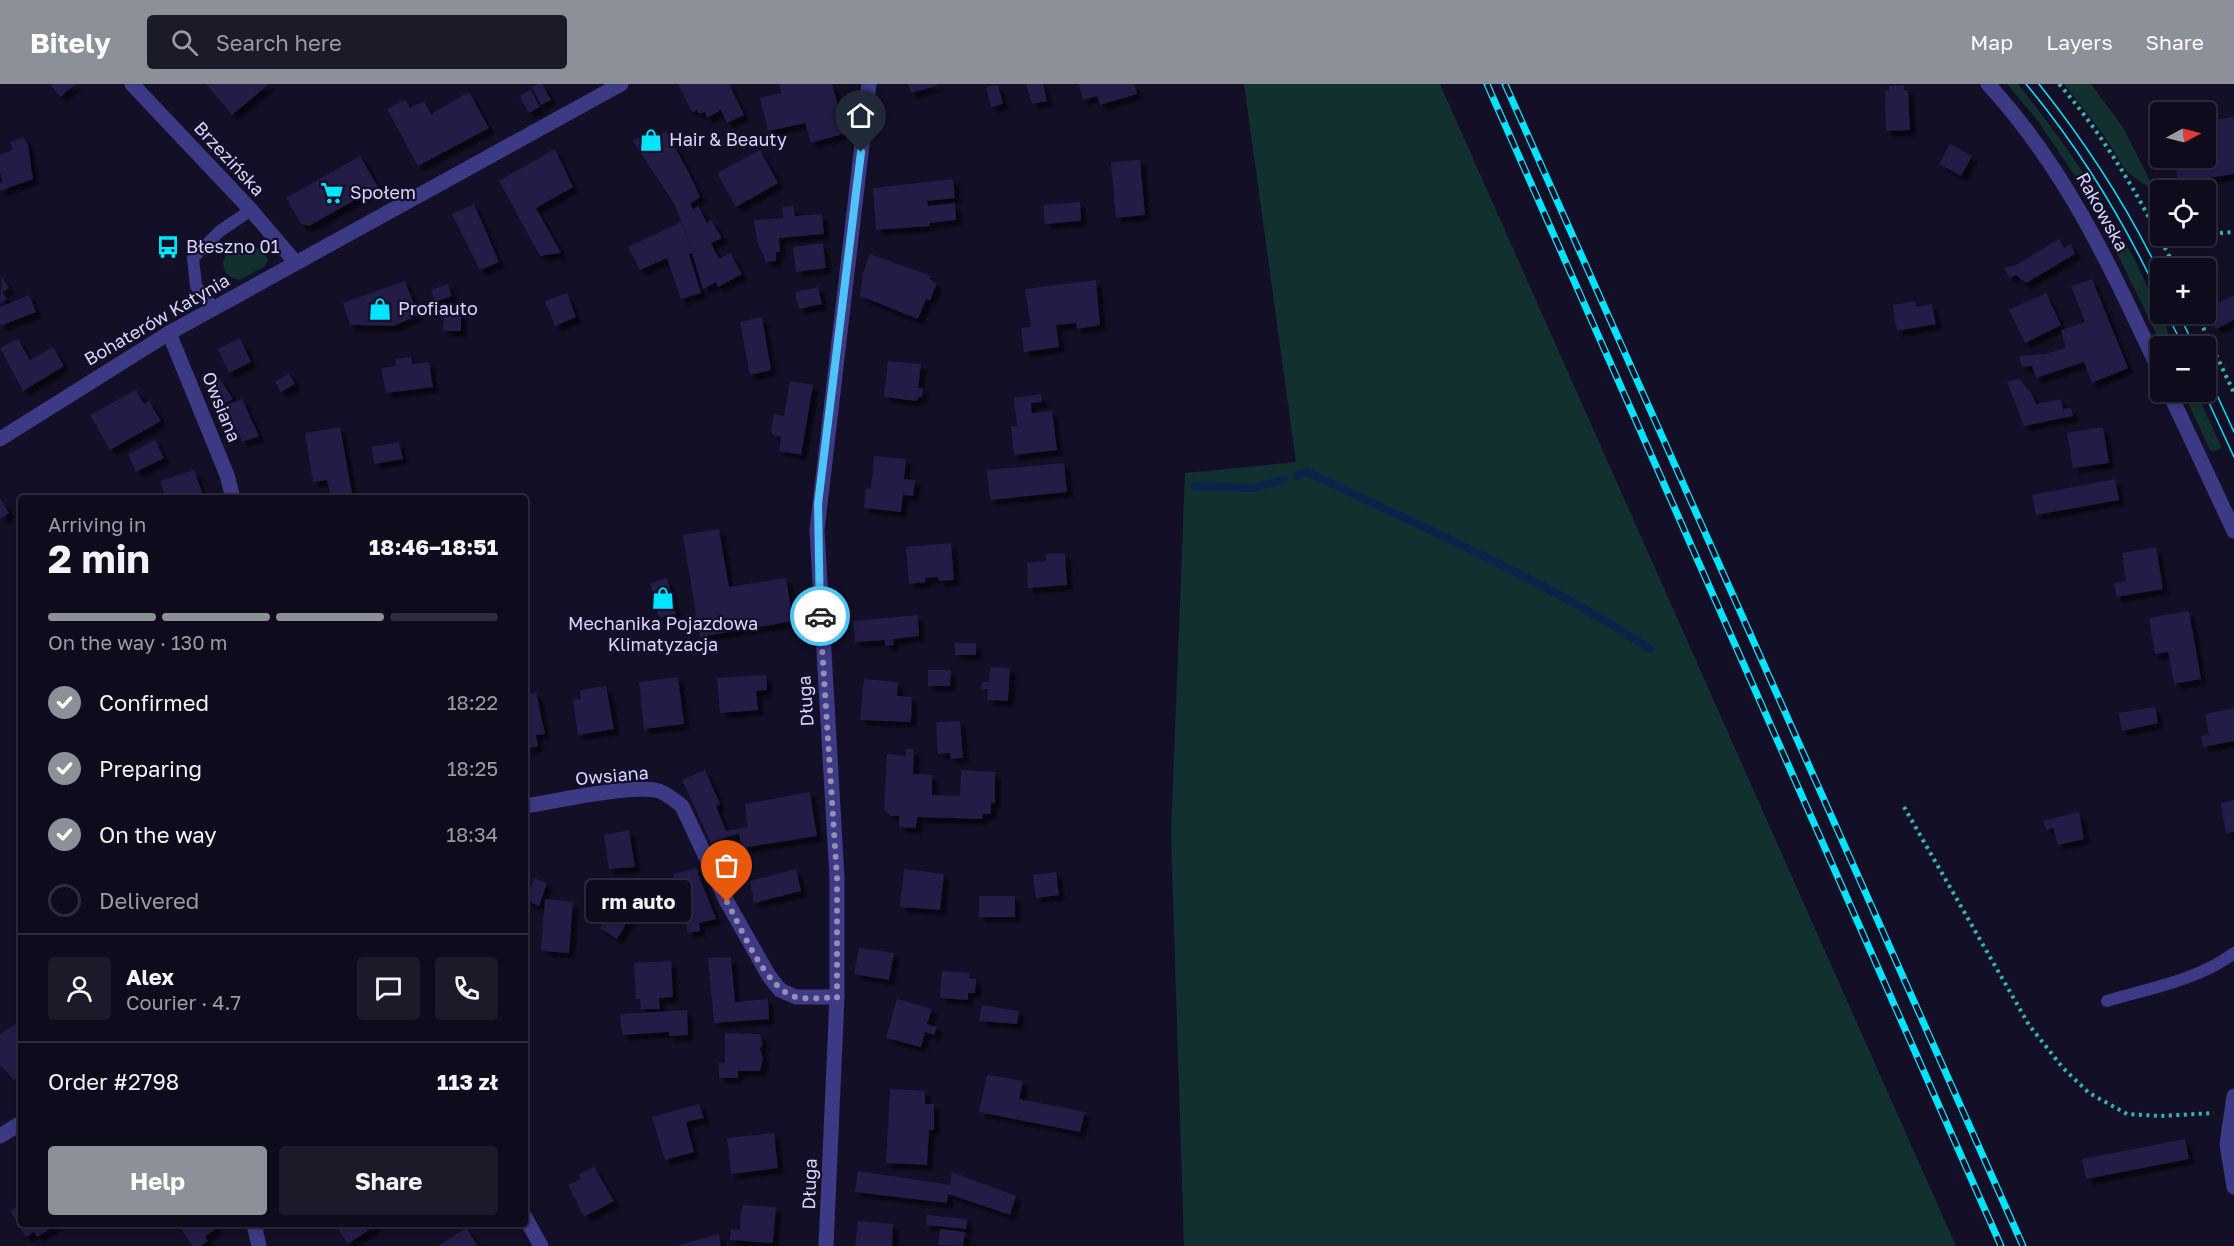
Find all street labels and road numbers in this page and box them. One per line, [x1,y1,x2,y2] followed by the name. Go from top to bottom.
[190,117,270,200] street label: Brzezińska
[2072,168,2134,255] street label: Rakowska
[80,269,233,370] street label: Bohaterów Katynia
[198,368,246,445] street label: Owsiana
[792,675,818,727] street label: Długa
[574,761,650,789] street label: Owsiana
[797,1158,821,1210] street label: Długa

